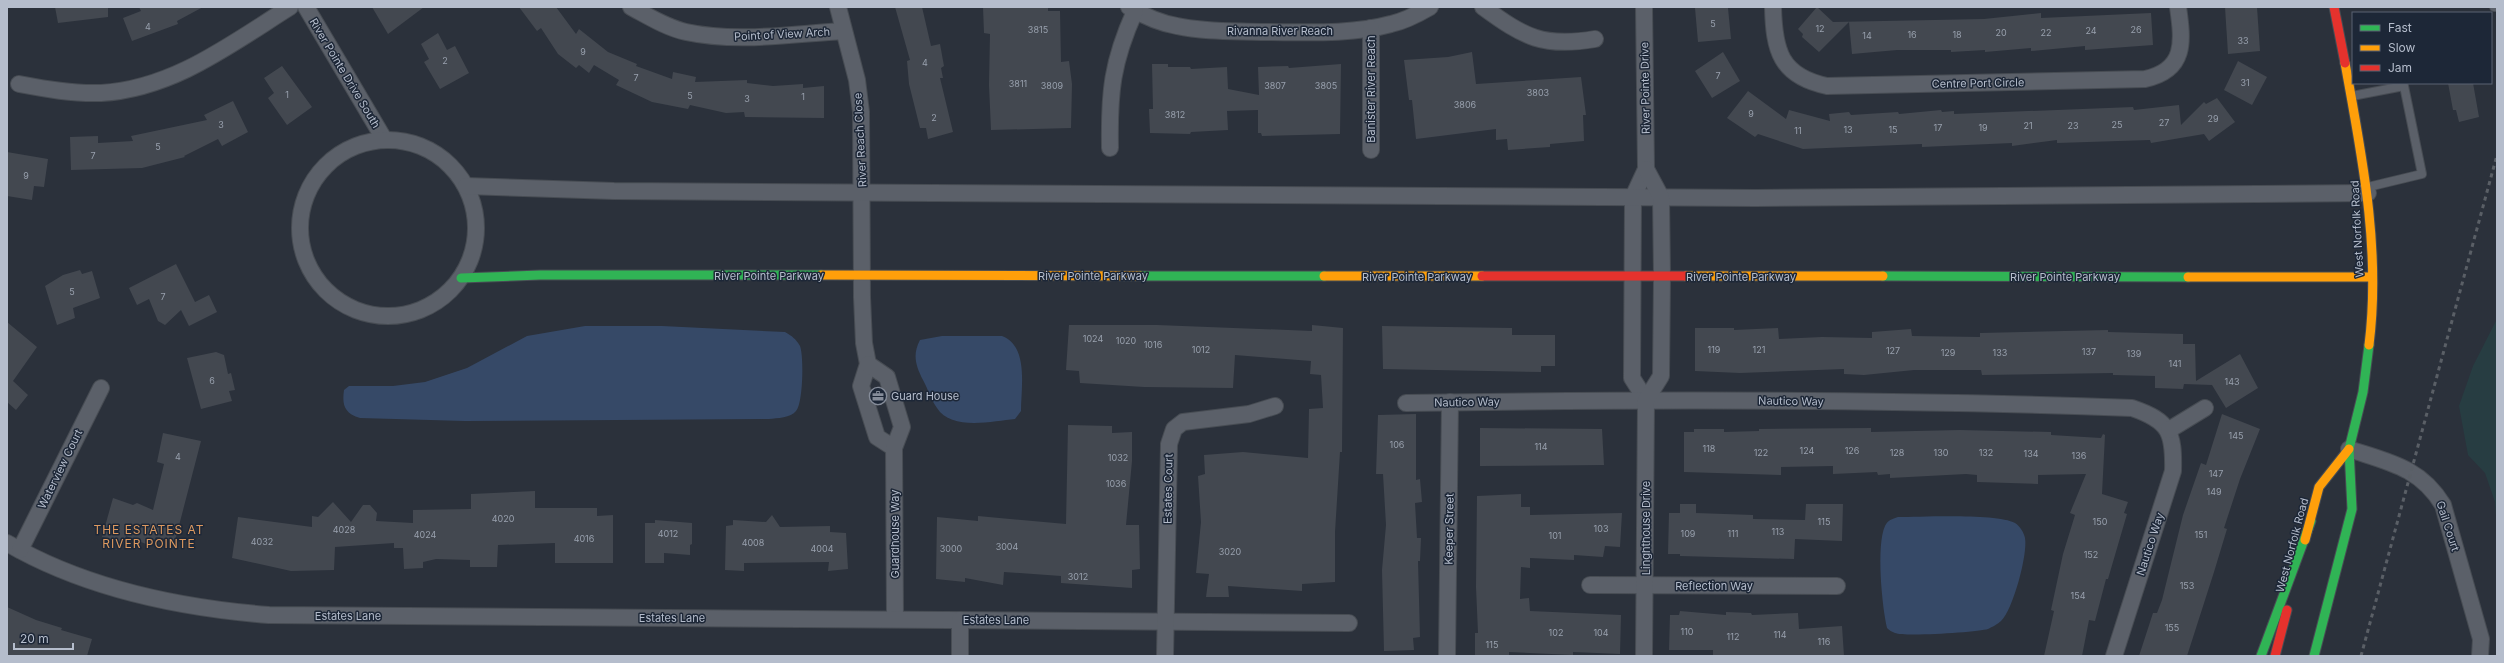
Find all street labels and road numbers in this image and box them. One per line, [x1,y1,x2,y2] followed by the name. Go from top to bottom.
[307,16,383,130] street label: River Pointe Drive South
[734,24,830,44] street label: Point of View Arch
[1227,24,1333,38] street label: Rivanna River Reach
[1364,35,1378,143] street label: Banister River Reach
[1637,42,1653,134] street label: River Pointe Drive
[1932,75,2024,91] street label: Centre Port Circle
[851,93,869,187] street label: River Reach Close
[2347,180,2367,278] street label: West Norfolk Road
[714,269,824,283] street label: River Pointe Parkway
[1038,269,1148,283] street label: River Pointe Parkway
[1362,270,1472,284] street label: River Pointe Parkway
[1686,270,1796,284] street label: River Pointe Parkway
[2010,270,2120,284] street label: River Pointe Parkway
[1758,393,1824,409] street label: Nautico Way
[1434,394,1500,410] street label: Nautico Way
[35,427,86,511] street label: Waterview Court
[1160,453,1176,524] street label: Estates Court
[1639,481,1653,575] street label: Linghthouse Drive
[888,490,902,578] street label: Guardhouse Way
[1441,493,1457,565] street label: Keeper Street
[2273,496,2311,594] street label: West Norfolk Road
[2433,499,2463,553] street label: Gail Court
[2133,511,2167,577] street label: Nautico Way
[1675,579,1753,593] street label: Reflection Way
[315,609,381,623] street label: Estates Lane
[639,611,705,625] street label: Estates Lane
[963,613,1029,627] street label: Estates Lane

